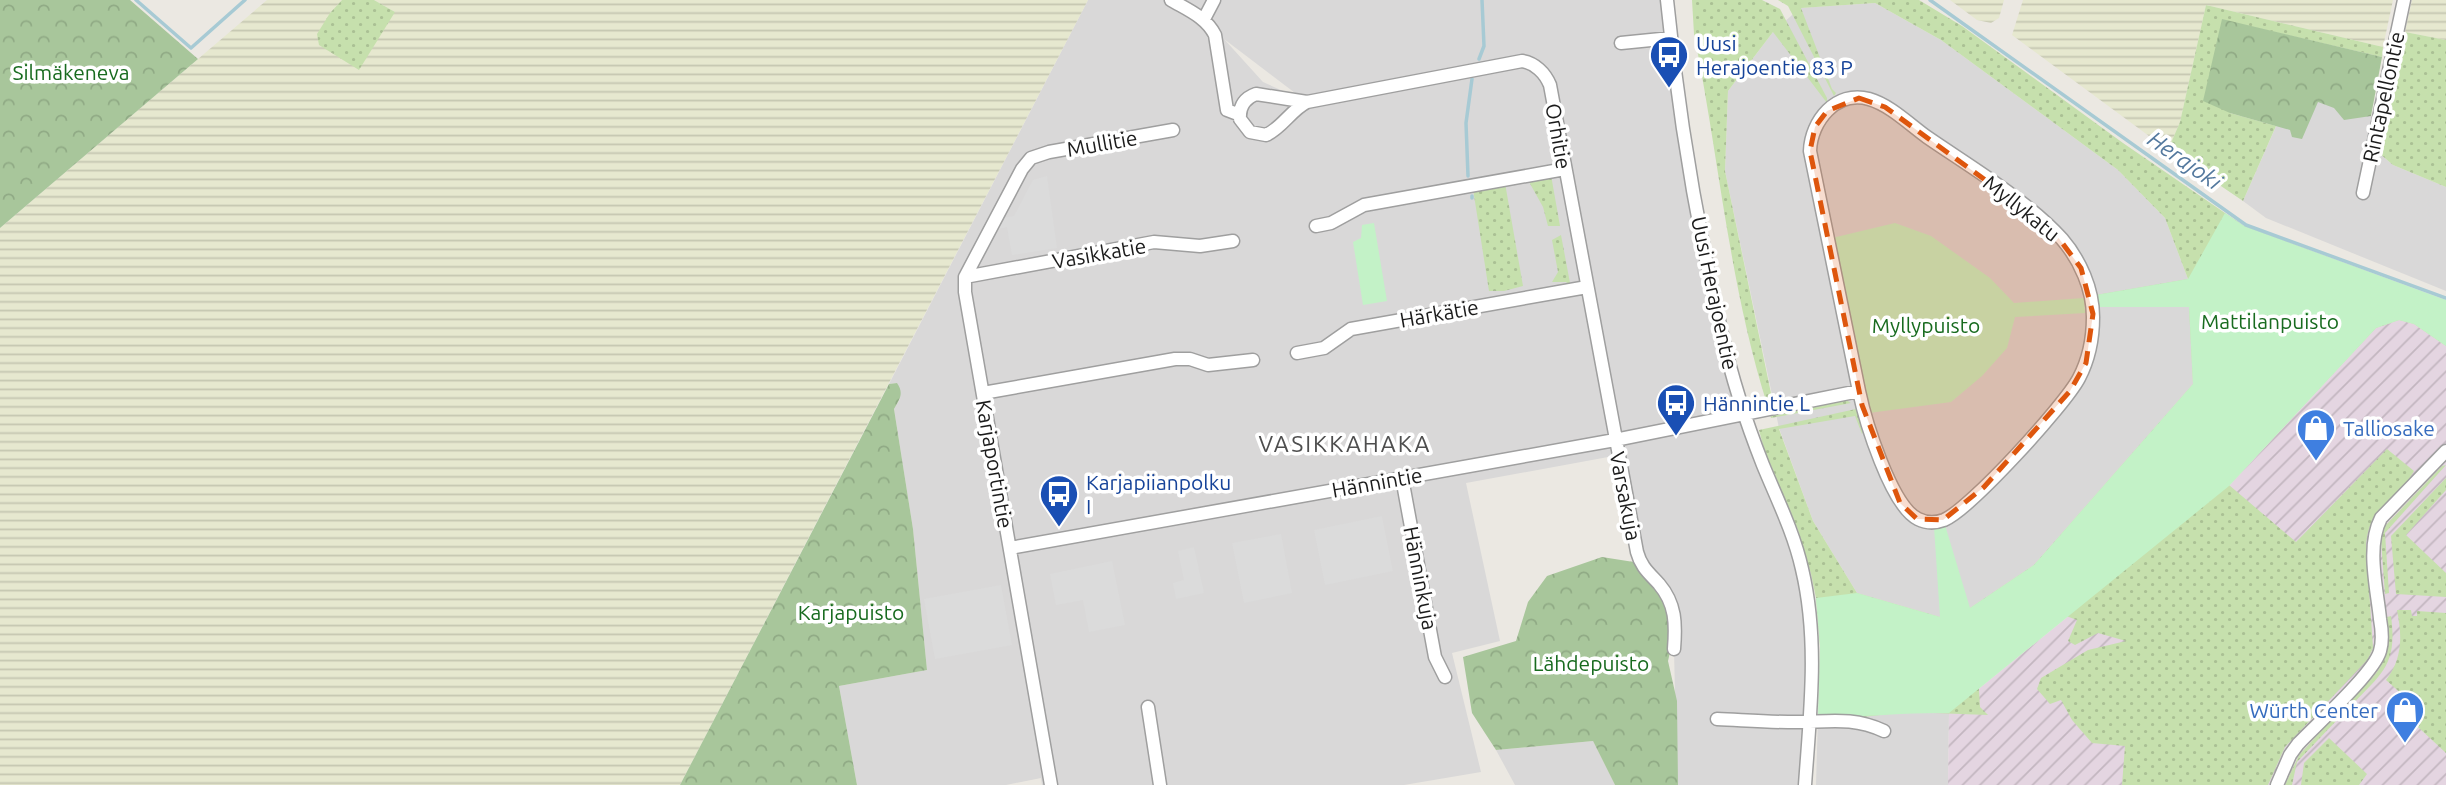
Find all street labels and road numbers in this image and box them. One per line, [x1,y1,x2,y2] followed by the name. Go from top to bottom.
[2357,29,2409,165] street label: Rintapellontie
[1541,101,1577,171] street label: Orhitie
[1065,125,1139,161] street label: Mullitie
[1979,170,2065,246] street label: Myllykatu
[1687,214,1743,372] street label: Uusi Herajoentie
[1050,233,1148,273] street label: Vasikkatie
[1398,294,1480,332] street label: Härkätie
[972,398,1018,530] street label: Karjaportintie
[1606,449,1646,543] street label: Varsakuja
[1330,462,1424,502] street label: Hännintie
[1399,524,1443,632] street label: Hänninkuja

